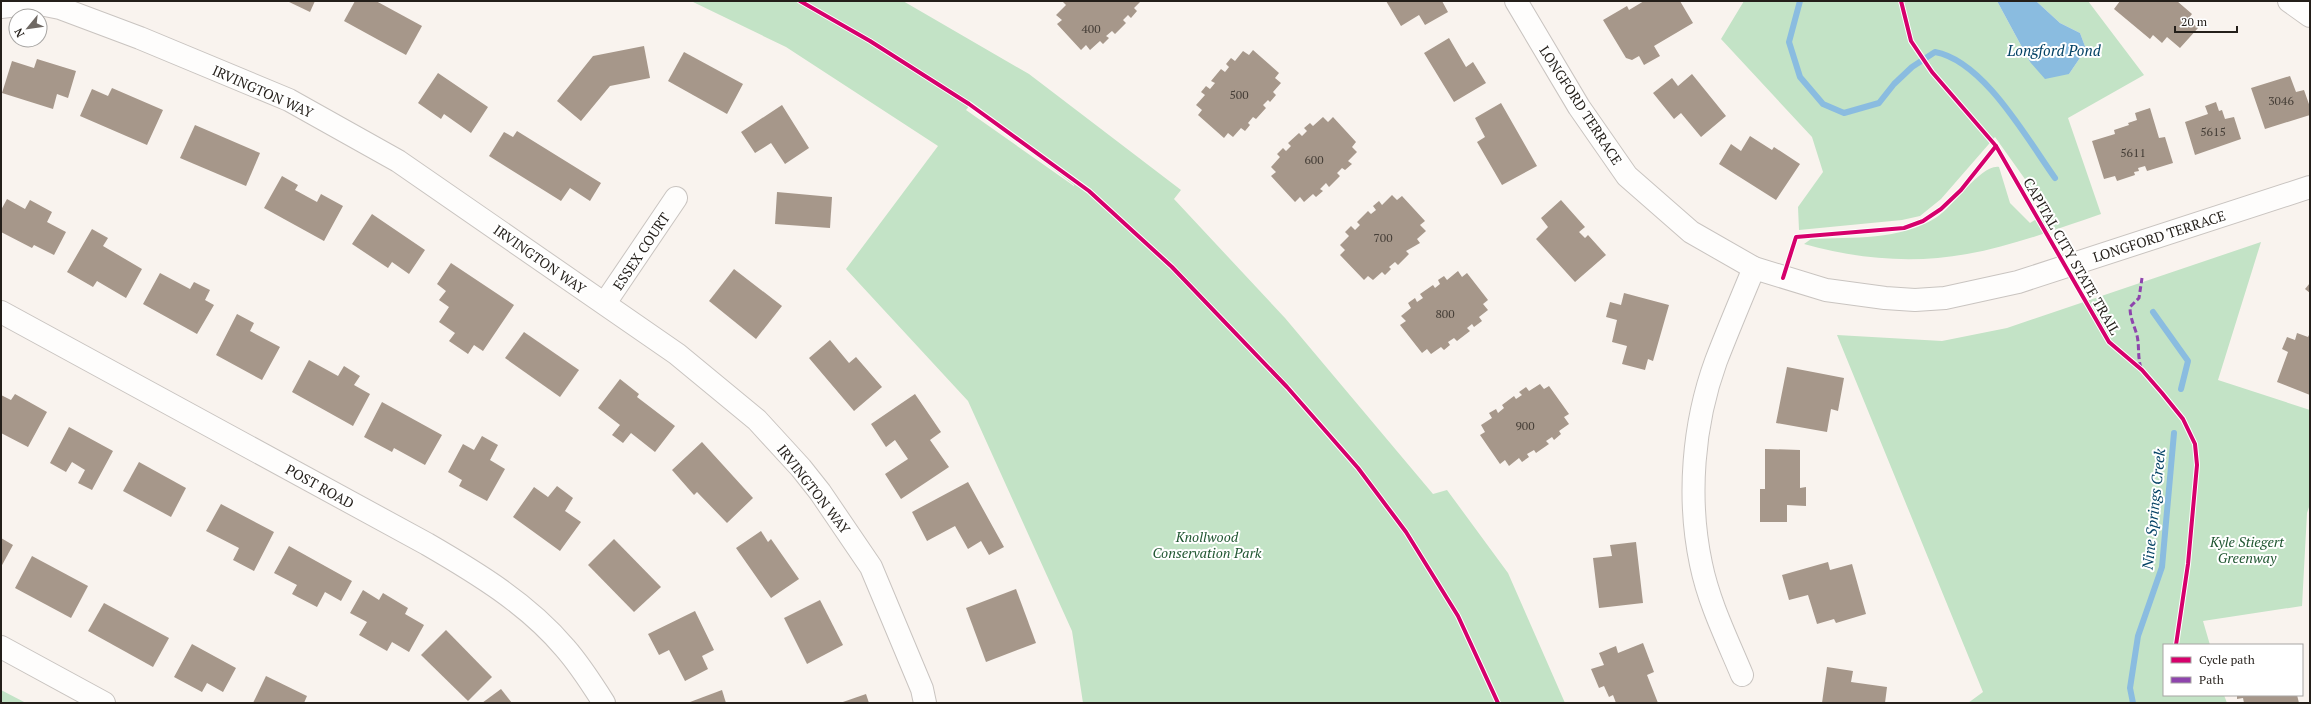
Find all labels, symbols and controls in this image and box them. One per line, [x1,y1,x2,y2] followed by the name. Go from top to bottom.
[8,8,48,48] north arrow
[2175,8,2237,34] scale bar
[2181,14,2208,29] text: 20 m
[1081,21,1101,36] house number: 400
[11,25,27,40] text: N
[2006,40,2102,60] water label: Longford Pond
[1535,42,1627,168] street label: LONGFORD TERRACE
[210,60,317,122] street label: IRVINGTON WAY
[1229,87,1249,102] house number: 500
[2268,93,2294,108] house number: 3046
[2200,124,2226,139] house number: 5615
[2120,145,2146,160] house number: 5611
[1304,152,1324,167] house number: 600
[2019,174,2125,338] street label: CAPITAL CITY STATE TRAIL
[2090,206,2228,266] street label: LONGFORD TERRACE
[608,208,674,293] street label: ESSEX COURT
[490,220,591,299] street label: IRVINGTON WAY
[1373,230,1393,245] house number: 700
[1435,306,1455,321] house number: 800
[1515,418,1535,433] house number: 900
[773,440,856,538] street label: IRVINGTON WAY
[2137,447,2169,571] water label: Nine Springs Creek
[282,459,358,513] street label: POST ROAD
[1152,527,1262,562] park label: Knollwood Conservation Park
[2209,532,2284,567] park label: Kyle Stiegert Greenway
[2163,644,2303,696] legend
[2199,652,2255,667] text: Cycle path
[2199,672,2224,687] text: Path

